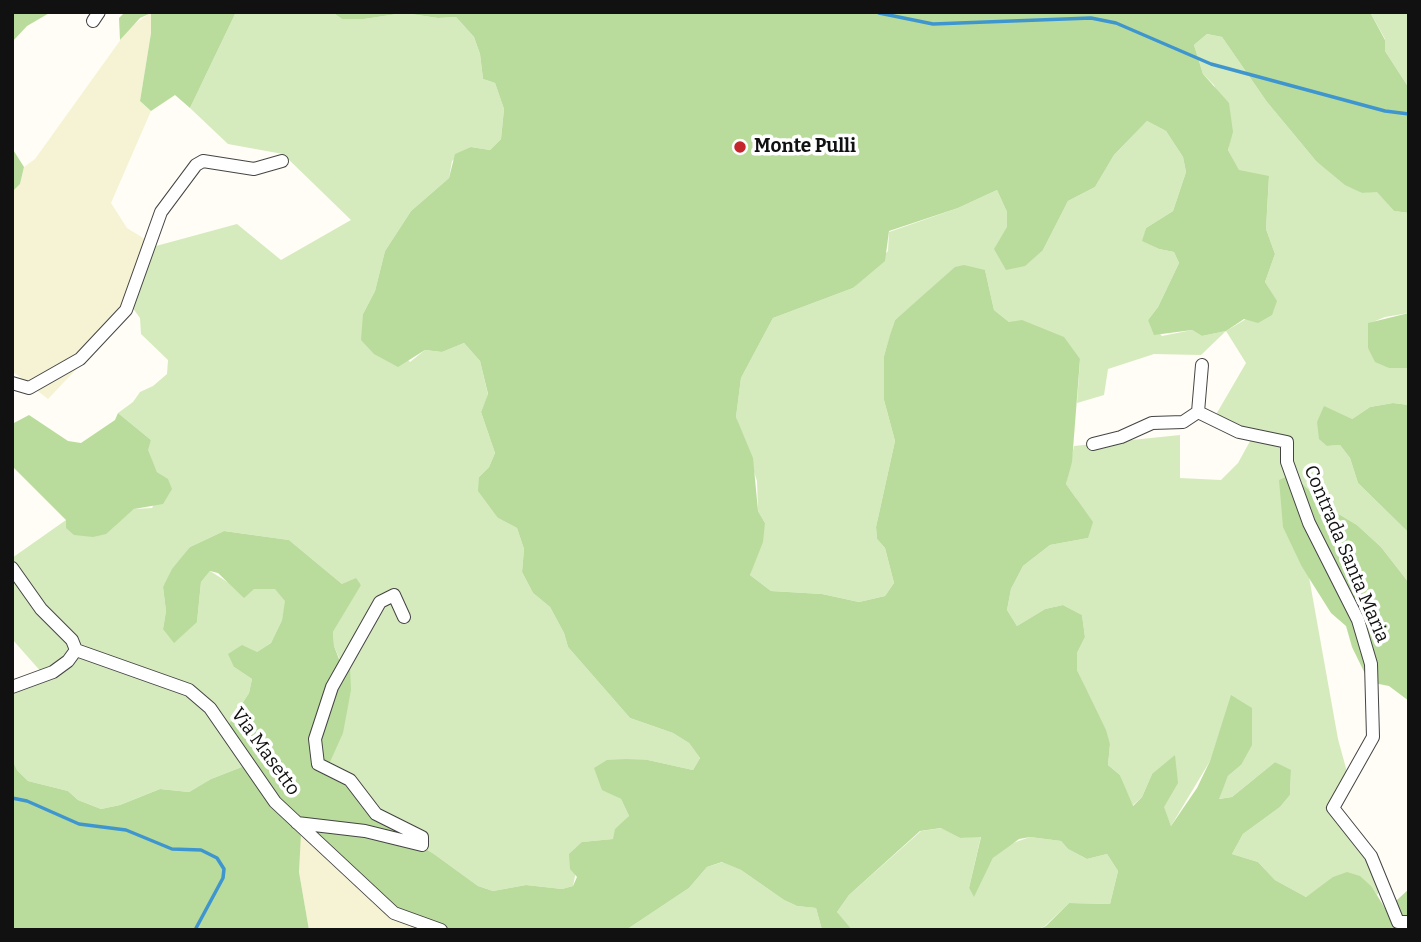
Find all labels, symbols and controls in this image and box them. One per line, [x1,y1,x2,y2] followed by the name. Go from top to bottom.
[754,136,856,158] place label: Monte Pulli
[732,139,748,155] marker: Monte Pulli
[1298,462,1394,646] street label: Contrada Santa Maria
[226,704,304,800] street label: Via Masetto

